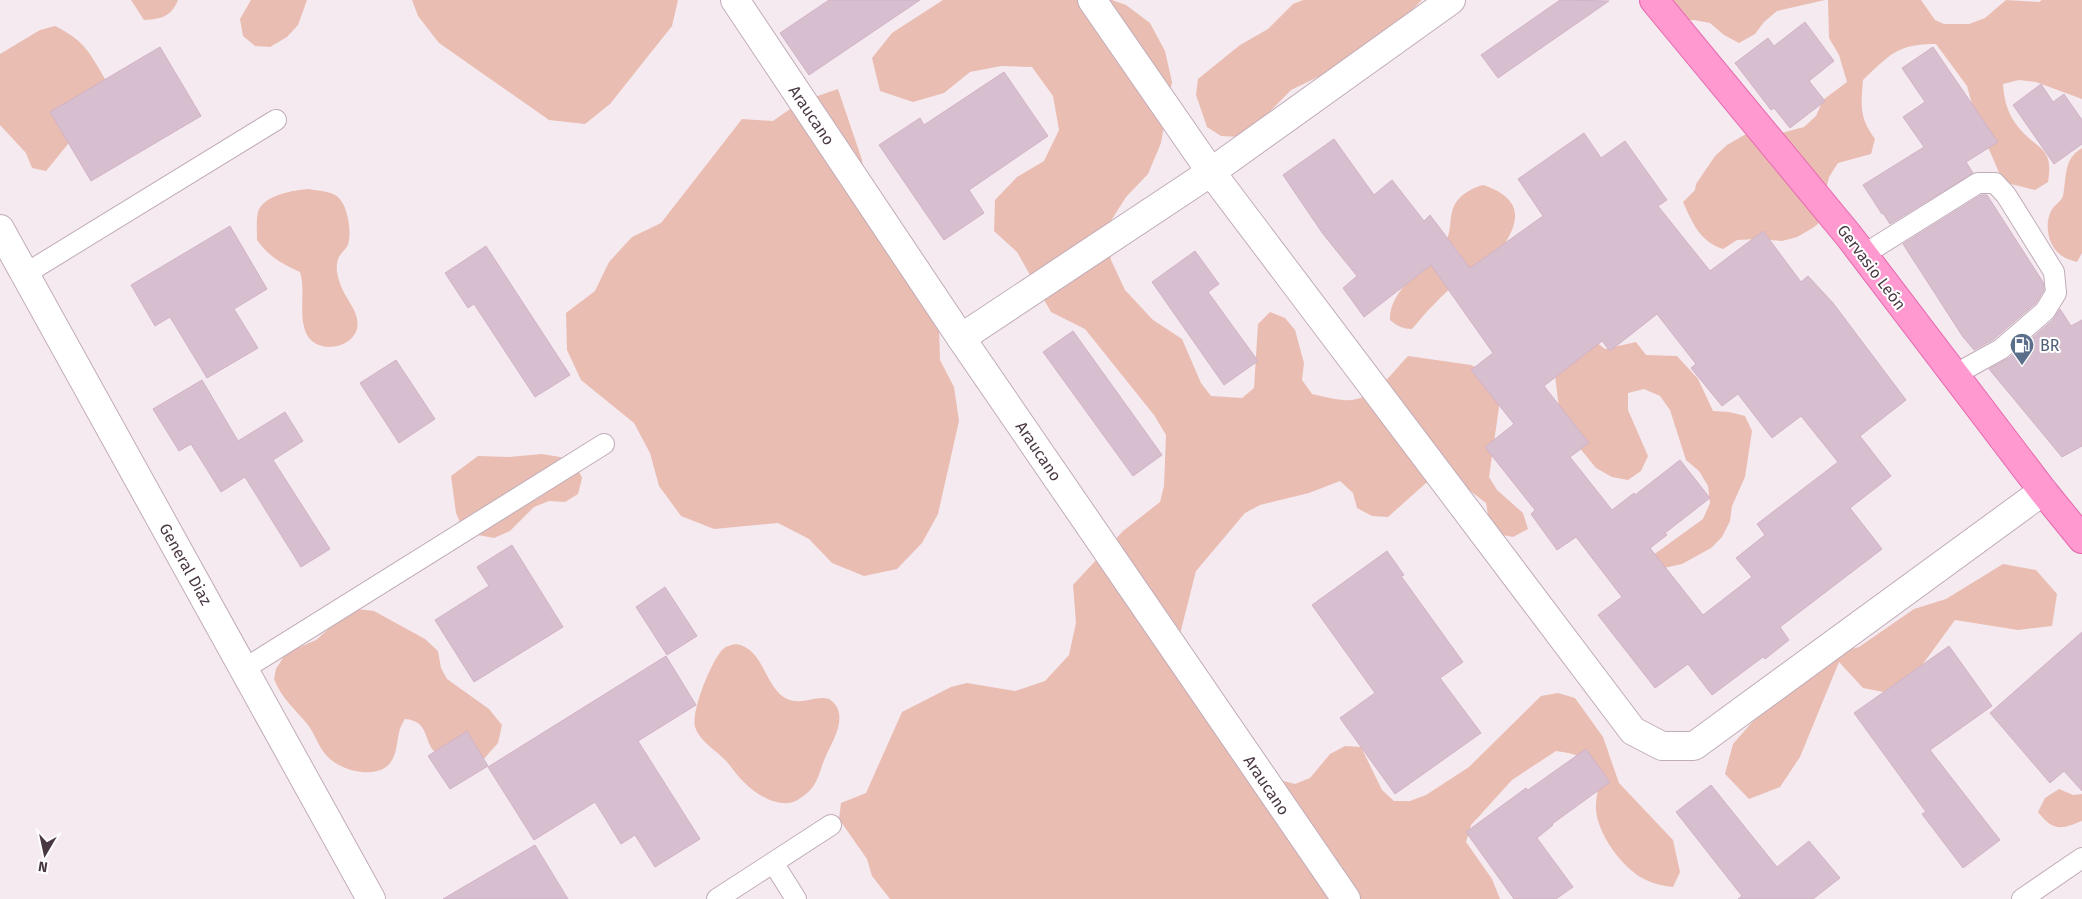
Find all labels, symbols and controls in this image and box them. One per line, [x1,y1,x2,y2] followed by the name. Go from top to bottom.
[785,82,838,149] street label: Araucano
[1833,221,1910,314] street label: Gervasio León
[2009,332,2035,366] fuel station icon: BR
[2040,336,2060,355] place label: BR
[1012,418,1065,485] street label: Araucano
[155,520,216,608] street label: General Diaz
[1240,752,1293,819] street label: Araucano
[20,829,70,879] north arrow
[37,857,49,875] text: N

